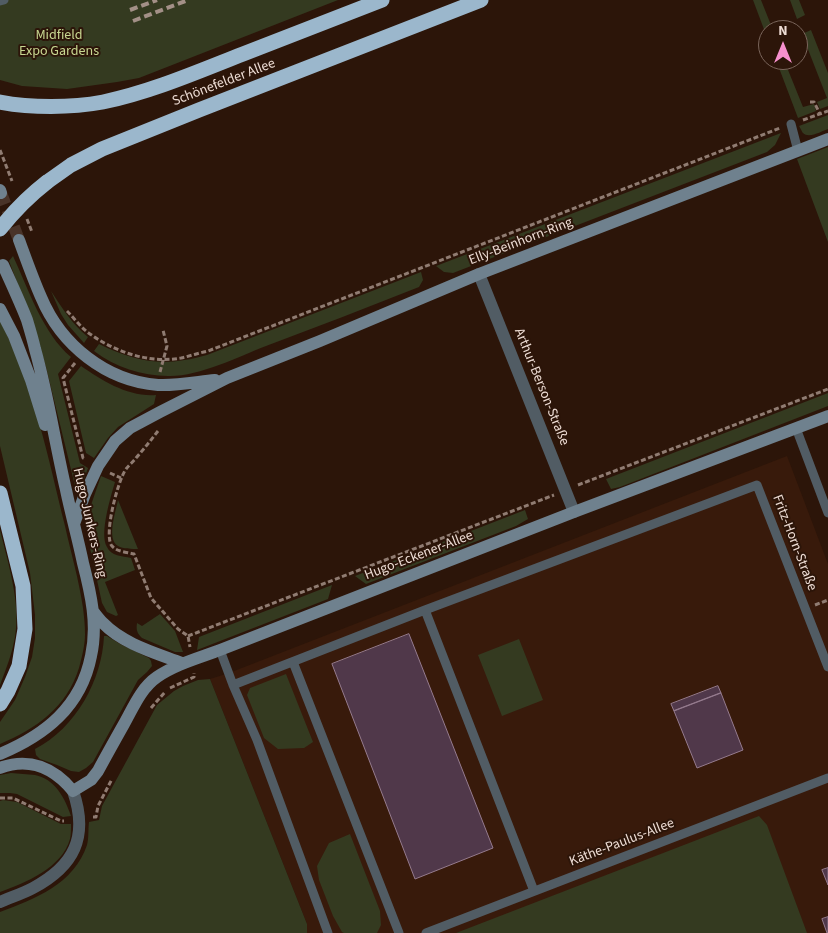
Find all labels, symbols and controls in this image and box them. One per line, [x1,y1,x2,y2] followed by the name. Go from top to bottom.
[758,20,808,70] north arrow
[778,21,788,41] text: N
[19,28,99,60] park label: Midfield Expo Gardens
[170,56,278,110] street label: Schönefelder Allee
[467,214,575,270] street label: Elly-Beinhorn-Ring
[510,326,572,448] street label: Arthur-Berson-Straße
[68,466,110,580] street label: Hugo-Junkers-Ring
[768,493,820,593] street label: Fritz-Horn-Straße
[362,528,476,584] street label: Hugo-Eckener-Allee
[567,815,677,871] street label: Käthe-Paulus-Allee

